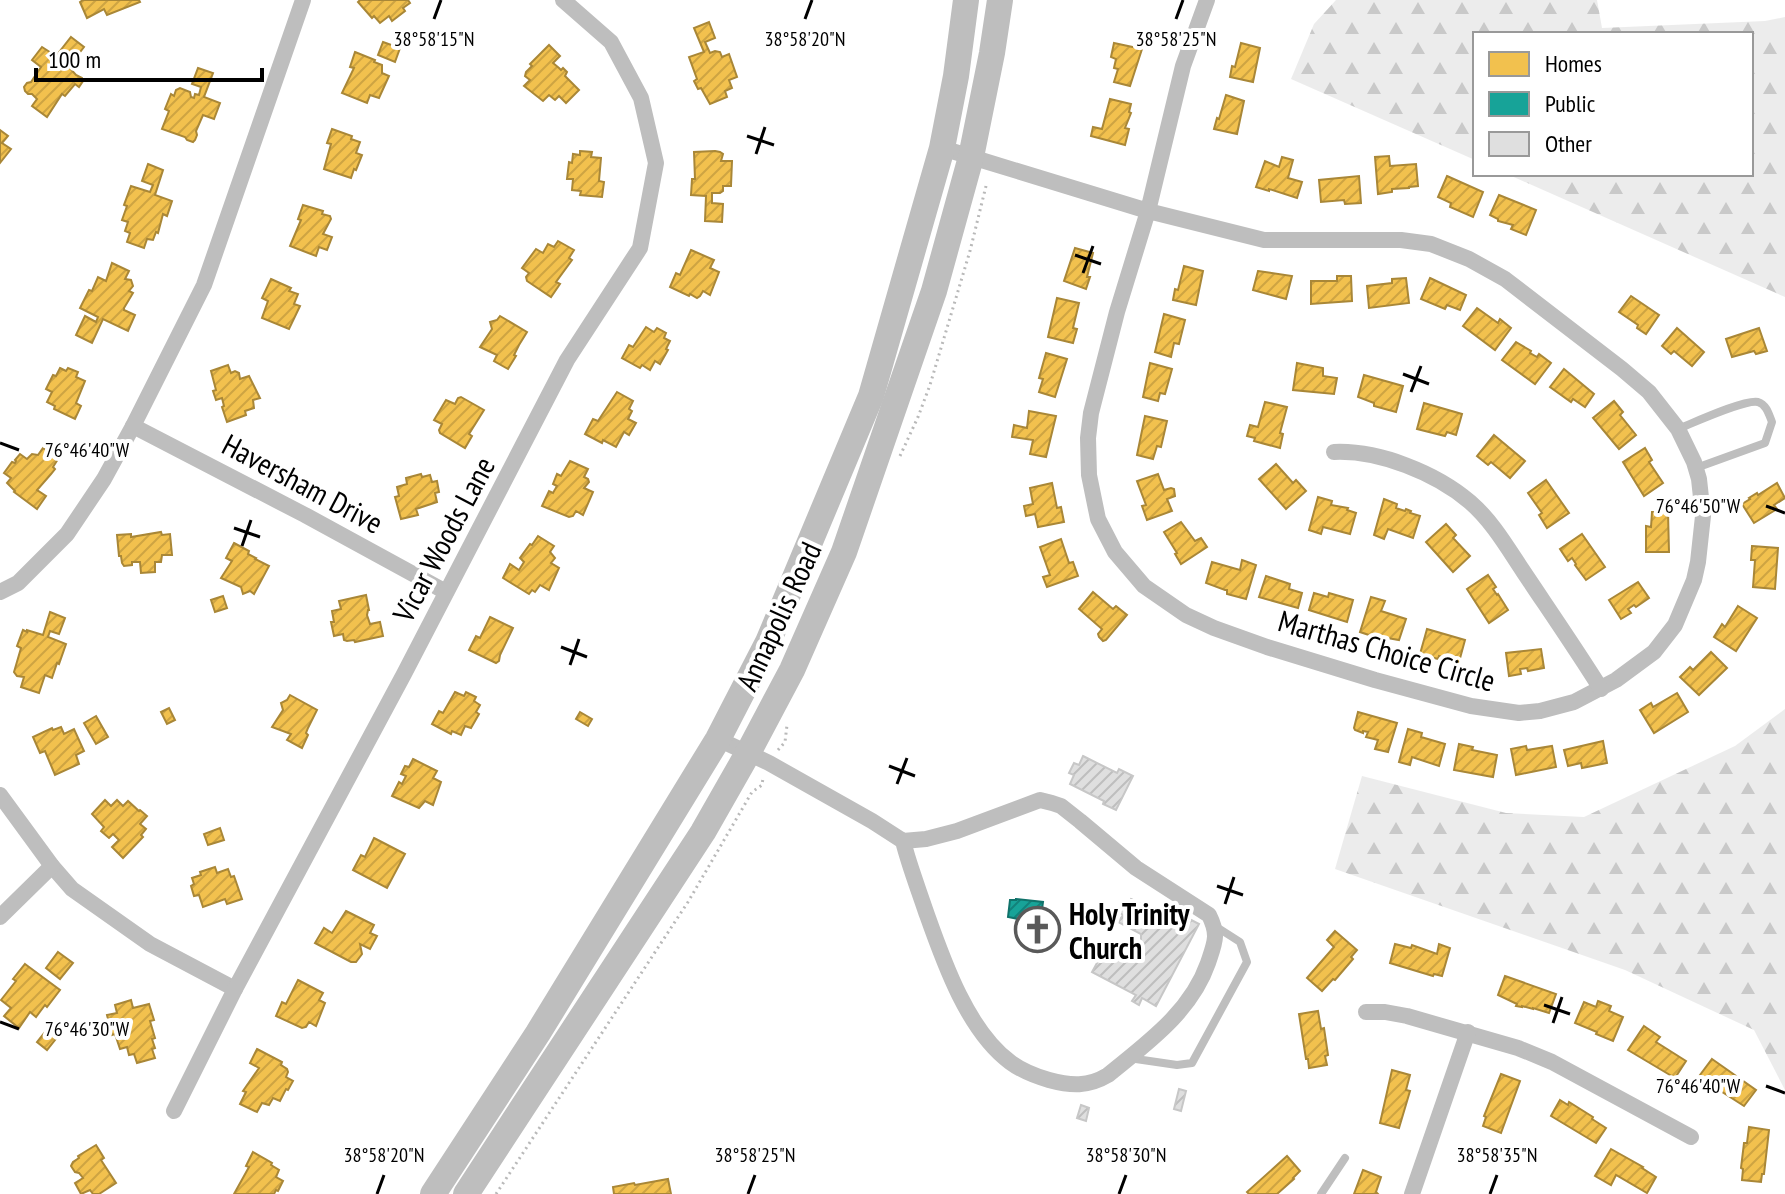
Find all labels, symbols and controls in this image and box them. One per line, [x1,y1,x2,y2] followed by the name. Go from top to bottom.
[394,26,474,52] text: 38°58'15"N
[765,26,845,52] text: 38°58'20"N
[1136,26,1216,52] text: 38°58'25"N
[36,32,262,82] scale bar
[1473,32,1753,176] legend
[48,44,101,75] text: 100 m
[1545,48,1602,79] text: Homes
[1545,88,1596,119] text: Public
[1545,128,1592,159] text: Other
[216,424,390,542] street label: Haversham Drive
[45,437,130,463] text: 76°46'40"W
[383,450,503,629] street label: Vicar Woods Lane
[1656,493,1741,519] text: 76°46'50"W
[727,535,829,697] street label: Annapolis Road
[1274,600,1500,700] street label: Marthas Choice Circle
[1069,894,1190,967] place label: Holy Trinity Church
[1014,906,1062,954] church icon: Holy Trinity Church
[45,1016,130,1042] text: 76°46'30"W
[1656,1073,1741,1099] text: 76°46'40"W
[344,1142,424,1168] text: 38°58'20"N
[715,1142,795,1168] text: 38°58'25"N
[1086,1142,1166,1168] text: 38°58'30"N
[1457,1142,1537,1168] text: 38°58'35"N

